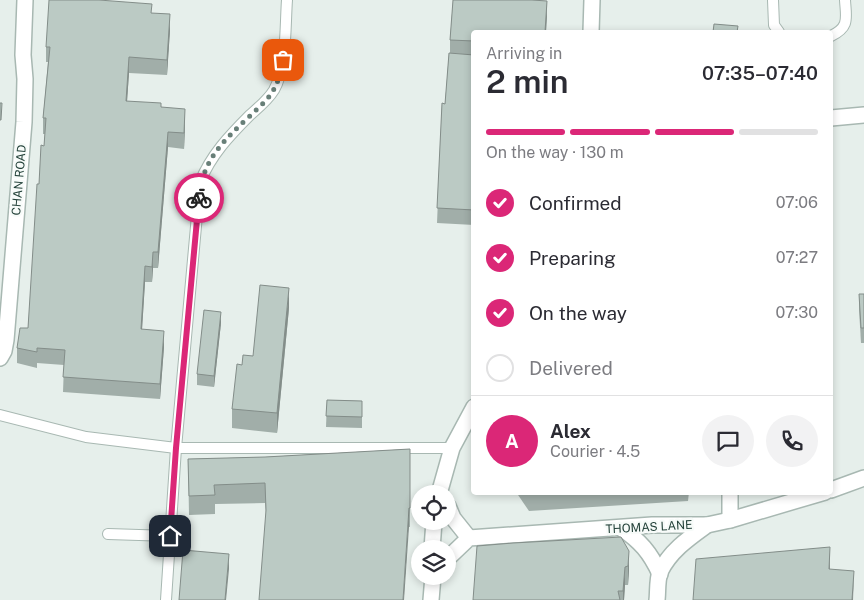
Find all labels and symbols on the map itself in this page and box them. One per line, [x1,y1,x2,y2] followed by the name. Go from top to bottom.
[262,39,304,81] pin
[9,144,29,216] street label: CHAN ROAD
[174,173,224,223] courier
[149,515,191,557] pin
[605,518,693,536] street label: THOMAS LANE

